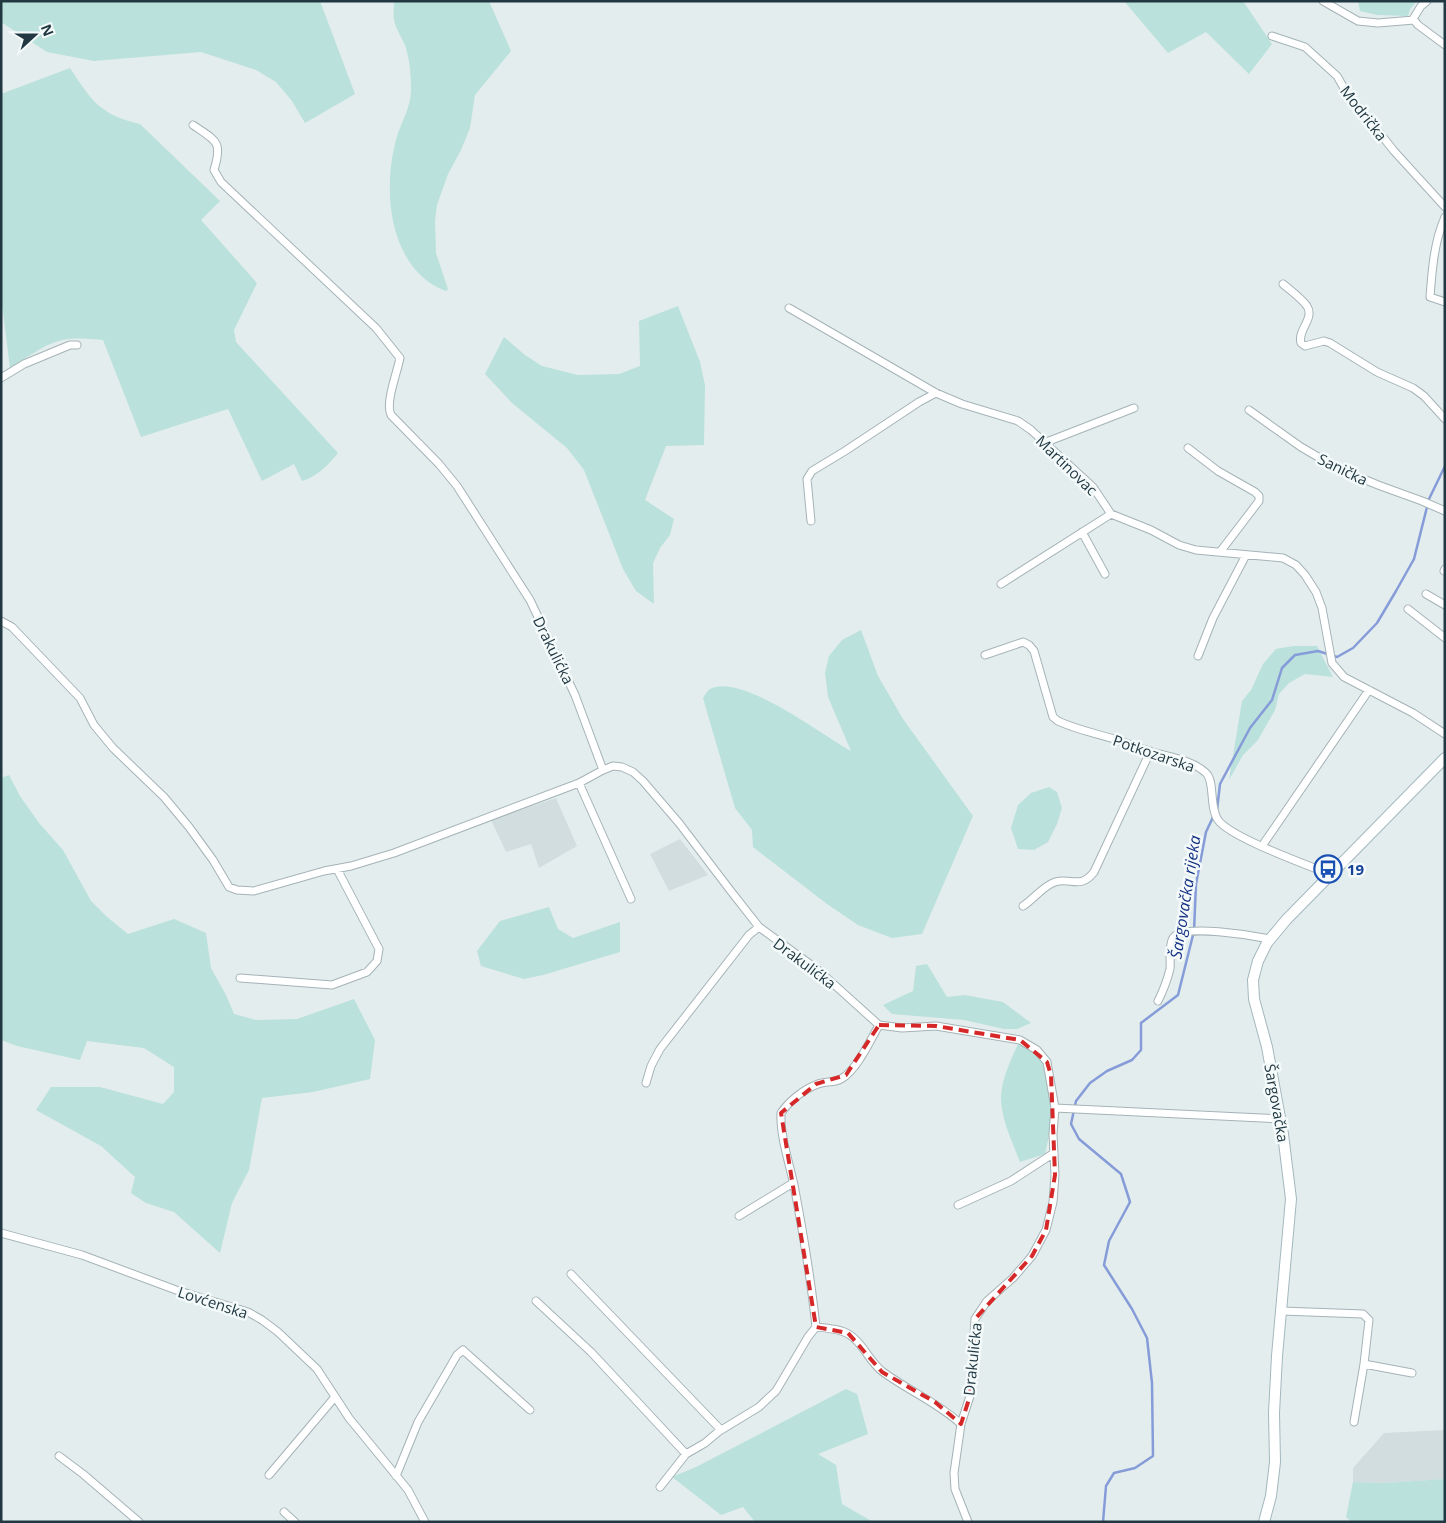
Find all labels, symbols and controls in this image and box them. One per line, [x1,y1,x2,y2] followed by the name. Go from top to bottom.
[10,10,60,60] north arrow
[37,21,59,39] text: N
[1336,81,1392,145] street label: Modrička
[1032,431,1102,499] street label: Martinovac
[1315,448,1371,490] street label: Sanička
[529,613,579,687] street label: Drakulićka
[1110,730,1198,776] street label: Potkozarska
[1164,834,1206,960] water label: Šargovačka rijeka
[1313,854,1343,884] bus stop icon: 19
[1347,859,1365,879] place label: 19
[770,933,840,993] street label: Drakulićka
[1260,1062,1294,1144] street label: Šargovačka
[175,1281,251,1323] street label: Lovćenska
[958,1321,986,1397] street label: Drakulićka

